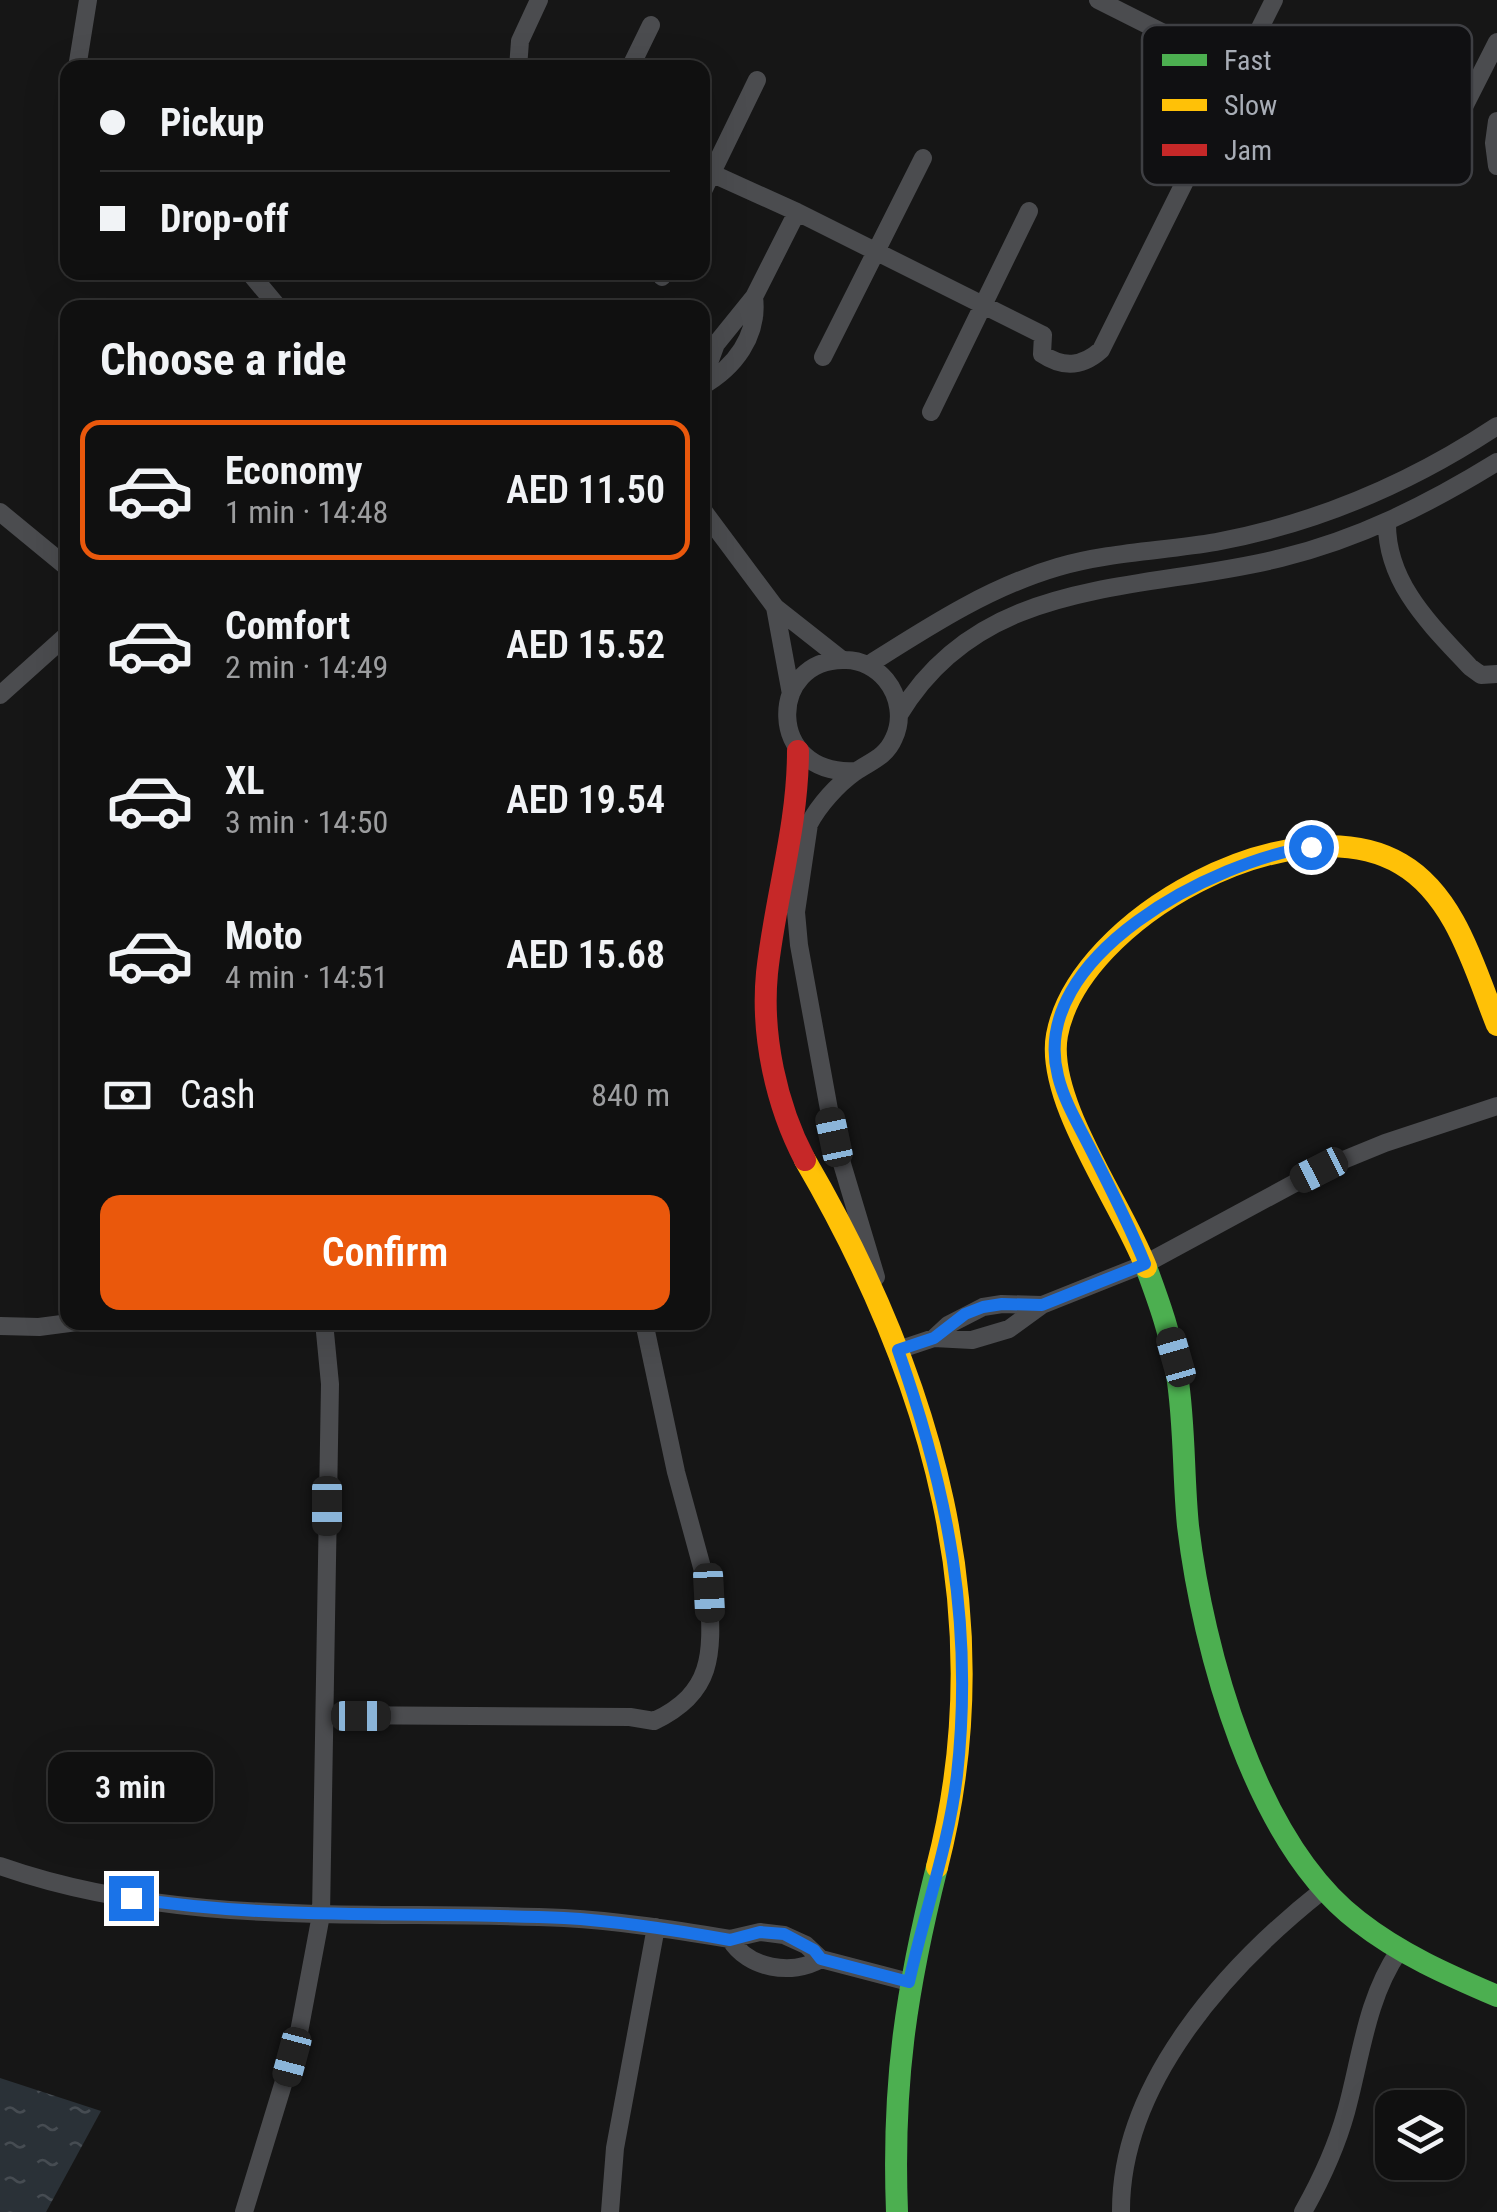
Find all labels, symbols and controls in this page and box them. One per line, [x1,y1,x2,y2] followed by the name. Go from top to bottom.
[1142,25,1472,185] legend
[1224,44,1271,77] text: Fast
[1224,89,1277,122] text: Slow
[160,101,264,145] text: Pickup
[1224,134,1272,167] text: Jam
[160,197,289,241] text: Drop-off
[100,333,347,386] text: Choose a ride
[105,445,195,535] icon: car
[225,449,362,493] text: Economy
[506,468,665,512] text: AED 11.50
[225,493,388,531] text: 1 min · 14:48
[105,600,195,690] icon: car
[225,604,350,648] text: Comfort
[506,623,665,667] text: AED 15.52
[225,648,388,686] text: 2 min · 14:49
[105,755,195,845] icon: car
[225,759,264,803] text: XL
[506,778,665,822] text: AED 19.54
[225,803,388,841] text: 3 min · 14:50
[1289,825,1334,870] route start
[105,910,195,1000] icon: car
[225,914,303,958] text: Moto
[506,933,665,977] text: AED 15.68
[225,958,388,996] text: 4 min · 14:51
[100,1068,155,1123] icon: cash
[180,1073,255,1117] text: Cash
[591,1076,670,1114] text: 840 m
[813,1105,855,1169] car
[1285,1143,1353,1197] car
[100,1195,670,1310] button: Confirm
[1153,1324,1199,1390] car
[312,1476,342,1536] car
[692,1562,726,1624] car
[331,1701,391,1731] car
[48,1753,214,1823] callout: 3 min
[95,1768,166,1806] text: 3 min
[109,1876,154,1921] route end
[270,2024,314,2090] car
[1375,2090,1465,2180] map controls
[1375,2090,1465,2180] button: layers

